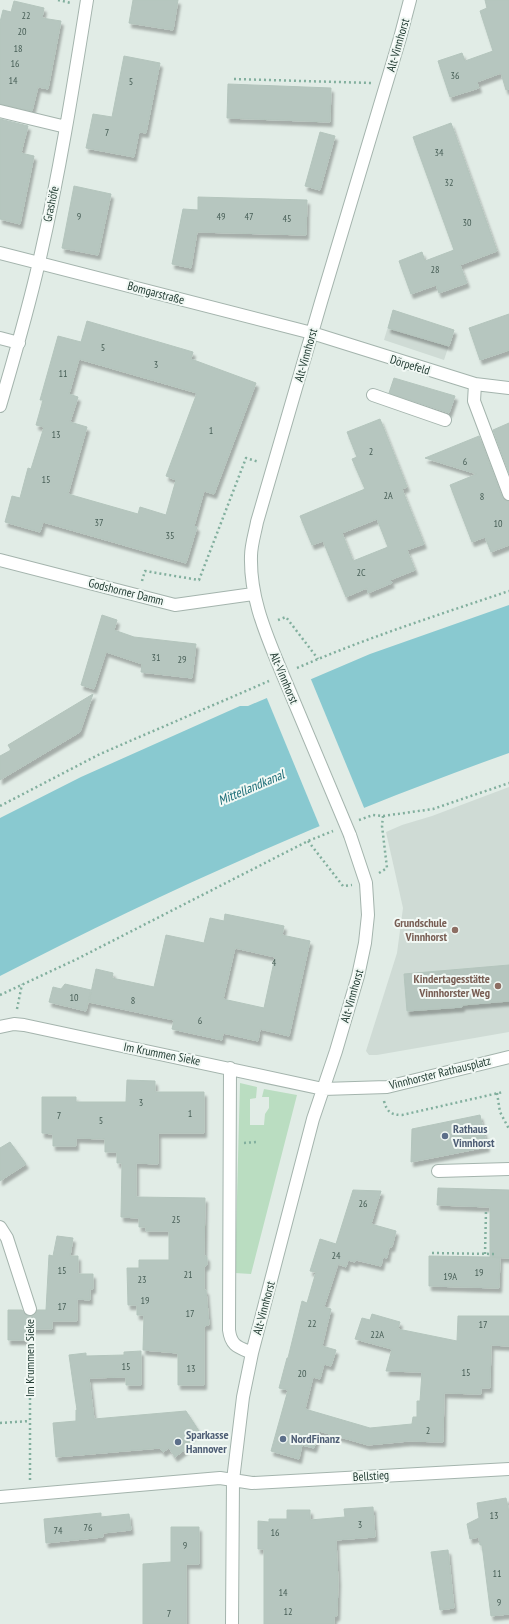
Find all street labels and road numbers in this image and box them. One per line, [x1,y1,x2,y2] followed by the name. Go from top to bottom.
[383,16,412,73] street label: Alt-Vinnhorst
[39,185,62,223] street label: Grashöfe
[126,278,186,307] street label: Bomgarstraße
[291,326,320,383] street label: Alt-Vinnhorst
[388,351,432,378] street label: Dörpefeld
[87,575,165,608] street label: Godshorner Damm
[267,650,302,707] street label: Alt-Vinnhorst
[337,967,366,1024] street label: Alt-Vinnhorst
[122,1039,202,1068] street label: Im Krummen Sieke
[387,1053,492,1093] street label: Vinnhorster Rathausplatz
[249,1279,278,1336] street label: Alt-Vinnhorst
[22,1319,37,1397] street label: Im Krummen Sieke
[352,1467,389,1484] street label: Bellstieg

